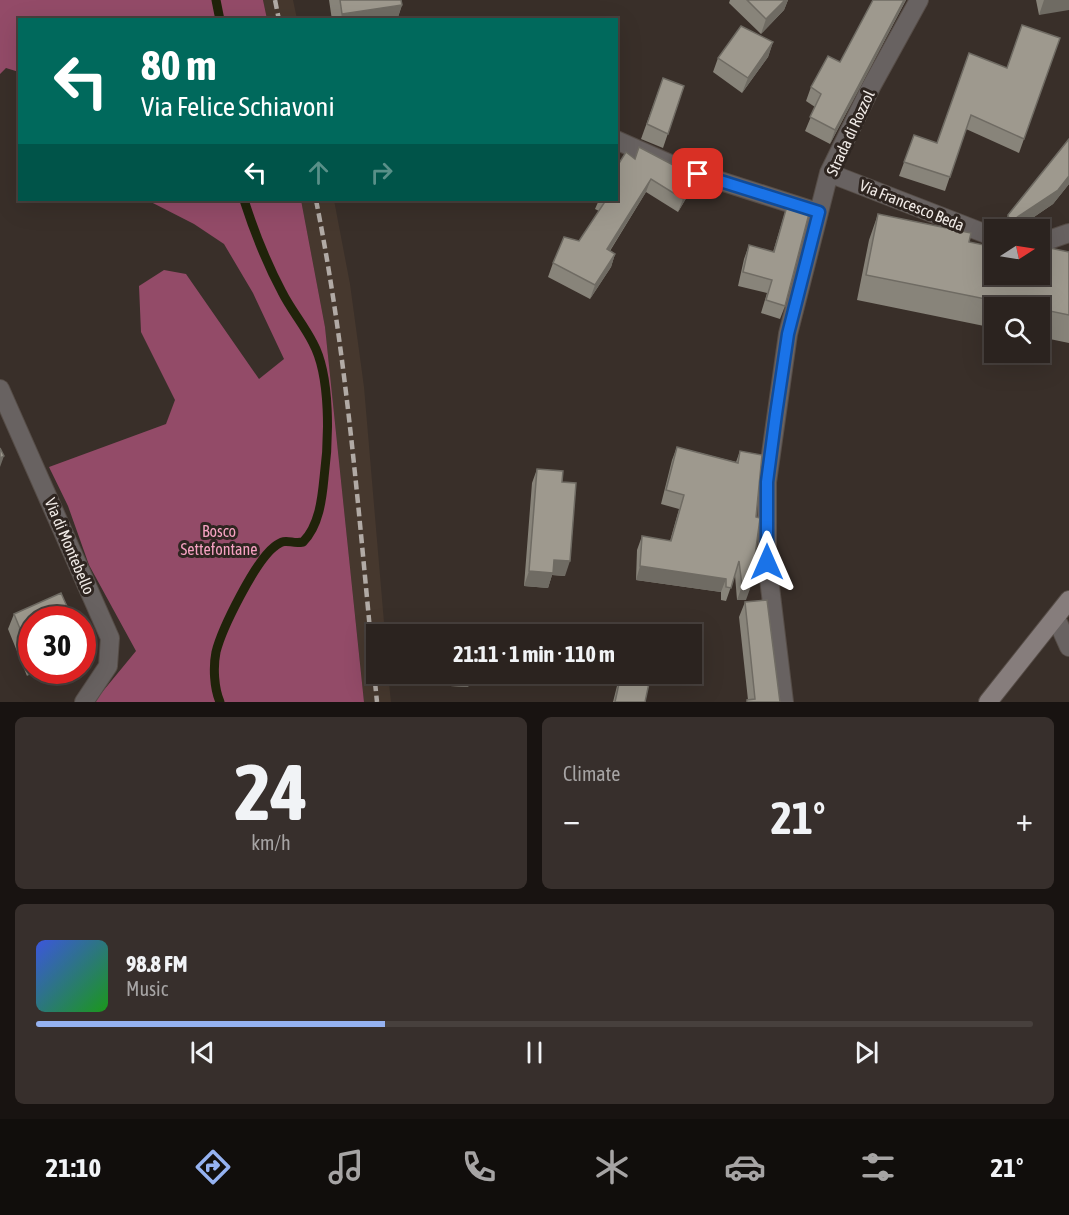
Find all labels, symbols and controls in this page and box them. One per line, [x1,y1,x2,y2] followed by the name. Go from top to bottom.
[141,41,216,89] text: 80 m
[42,42,120,120] icon: left
[822,87,878,179] street label: Strada di Rozzol
[141,91,335,122] text: Via Felice Schiavoni
[672,148,723,199] pin
[239,156,272,189] icon: left
[302,156,335,189] icon: ahead
[365,156,398,189] icon: right
[681,157,714,190] icon: arrive
[857,176,967,234] street label: Via Francesco Beda
[984,219,1050,285] north arrow
[984,219,1050,363] map controls
[984,297,1050,363] button: search
[42,495,98,597] street label: Via di Montebello
[180,522,258,558] park label: Bosco Settefontane
[735,530,799,594] position arrow
[18,606,96,684] speed limit sign: 30
[453,641,615,667] text: 21:11 · 1 min · 110 m
[234,747,308,837] text: 24
[563,762,620,785] text: Climate
[771,792,825,844] text: 21°
[563,800,580,838] text: −
[1016,800,1033,838] text: +
[251,831,291,854] text: km/h
[126,951,188,977] text: 98.8 FM
[126,977,168,1000] text: Music
[186,1036,219,1069] icon: previous
[518,1036,551,1069] icon: pause
[850,1036,883,1069] icon: next
[192,1146,234,1188] icon: directions
[325,1146,367,1188] icon: music
[458,1146,500,1188] icon: phone
[591,1146,633,1188] icon: climate
[724,1146,766,1188] icon: car
[857,1146,899,1188] icon: filters
[46,1152,101,1183] text: 21:10
[991,1152,1023,1183] text: 21°

